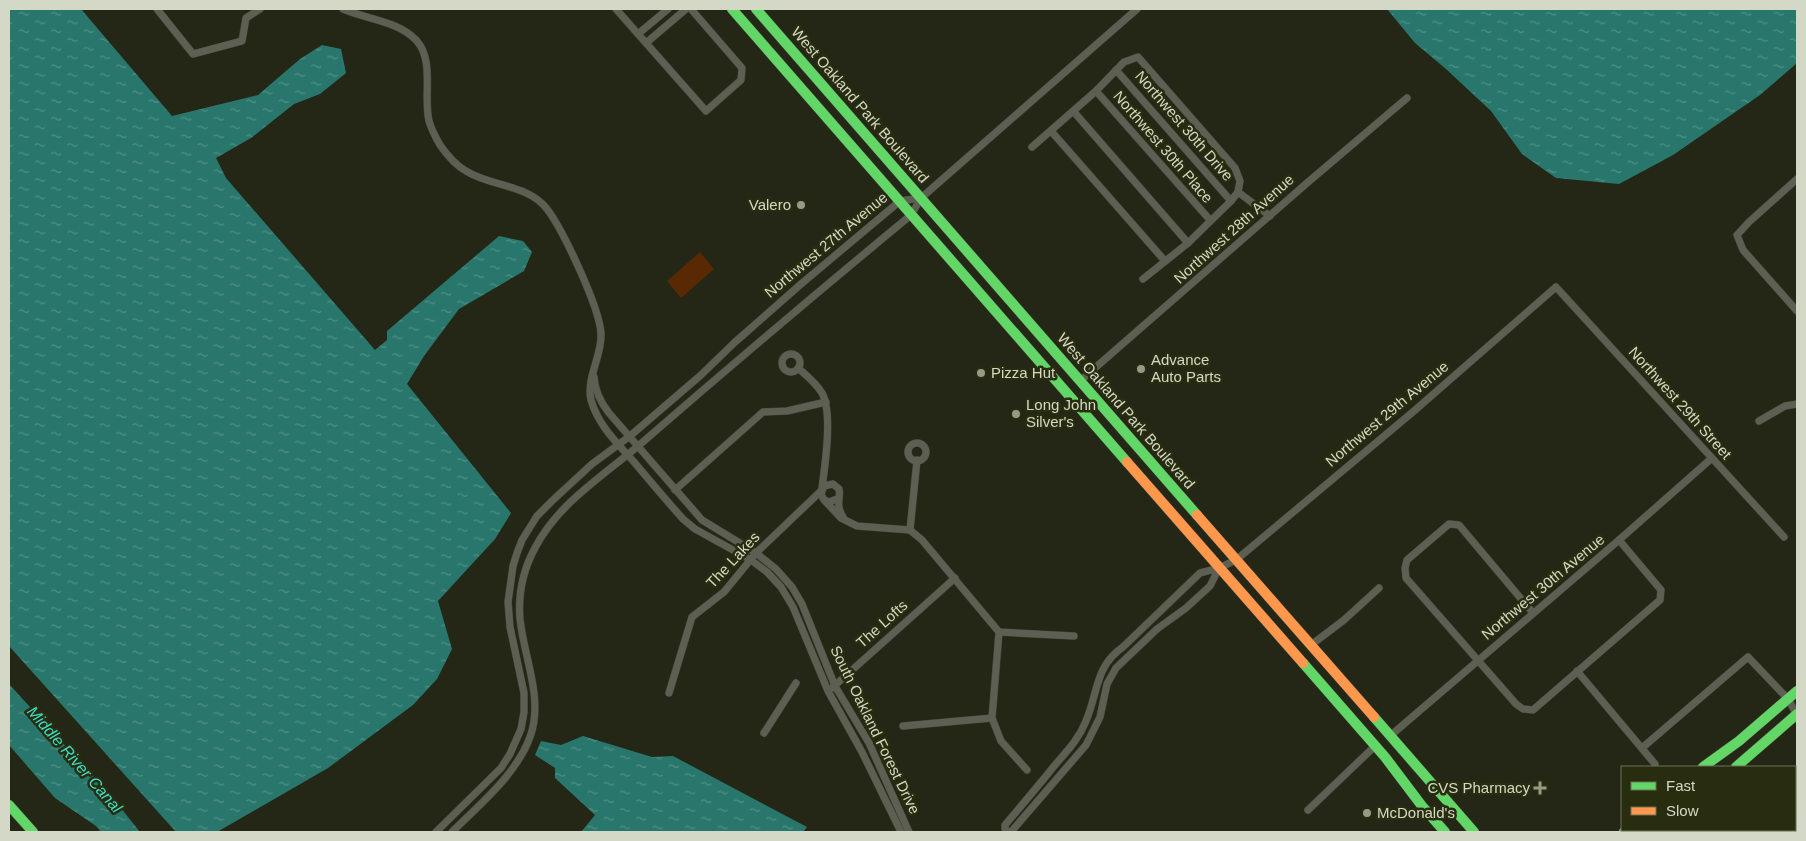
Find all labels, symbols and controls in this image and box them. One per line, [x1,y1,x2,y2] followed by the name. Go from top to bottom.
[788,23,933,186] street label: West Oakland Park Boulevard
[1132,67,1237,184] street label: Northwest 30th Drive
[1110,87,1217,206] street label: Northwest 30th Place
[1170,171,1297,287] street label: Northwest 28th Avenue
[761,188,890,301] street label: Northwest 27th Avenue
[749,196,791,213] place label: Valero
[795,199,807,211] marker: Valero
[1054,329,1199,492] street label: West Oakland Park Boulevard
[1626,343,1736,463] street label: Northwest 29th Street
[1151,351,1221,385] place label: Advance Auto Parts
[1322,357,1451,470] street label: Northwest 29th Avenue
[1135,363,1147,375] marker: Advance Auto Parts
[991,364,1056,381] place label: Pizza Hut
[975,367,987,379] marker: Pizza Hut
[1026,396,1096,430] place label: Long John Silver's
[1010,408,1022,420] marker: Long John Silver's
[703,528,763,591] street label: The Lakes
[1478,530,1607,643] street label: Northwest 30th Avenue
[853,596,911,651] street label: The Lofts
[827,643,924,817] street label: South Oakland Forest Drive
[24,703,126,816] water label: Middle River Canal
[1621,766,1796,831] legend
[1666,777,1696,794] text: Fast
[1427,779,1530,796] place label: CVS Pharmacy
[1534,782,1546,794] marker: CVS Pharmacy
[1666,802,1699,819] text: Slow
[1377,804,1455,821] place label: McDonald's
[1361,807,1373,819] marker: McDonald's

